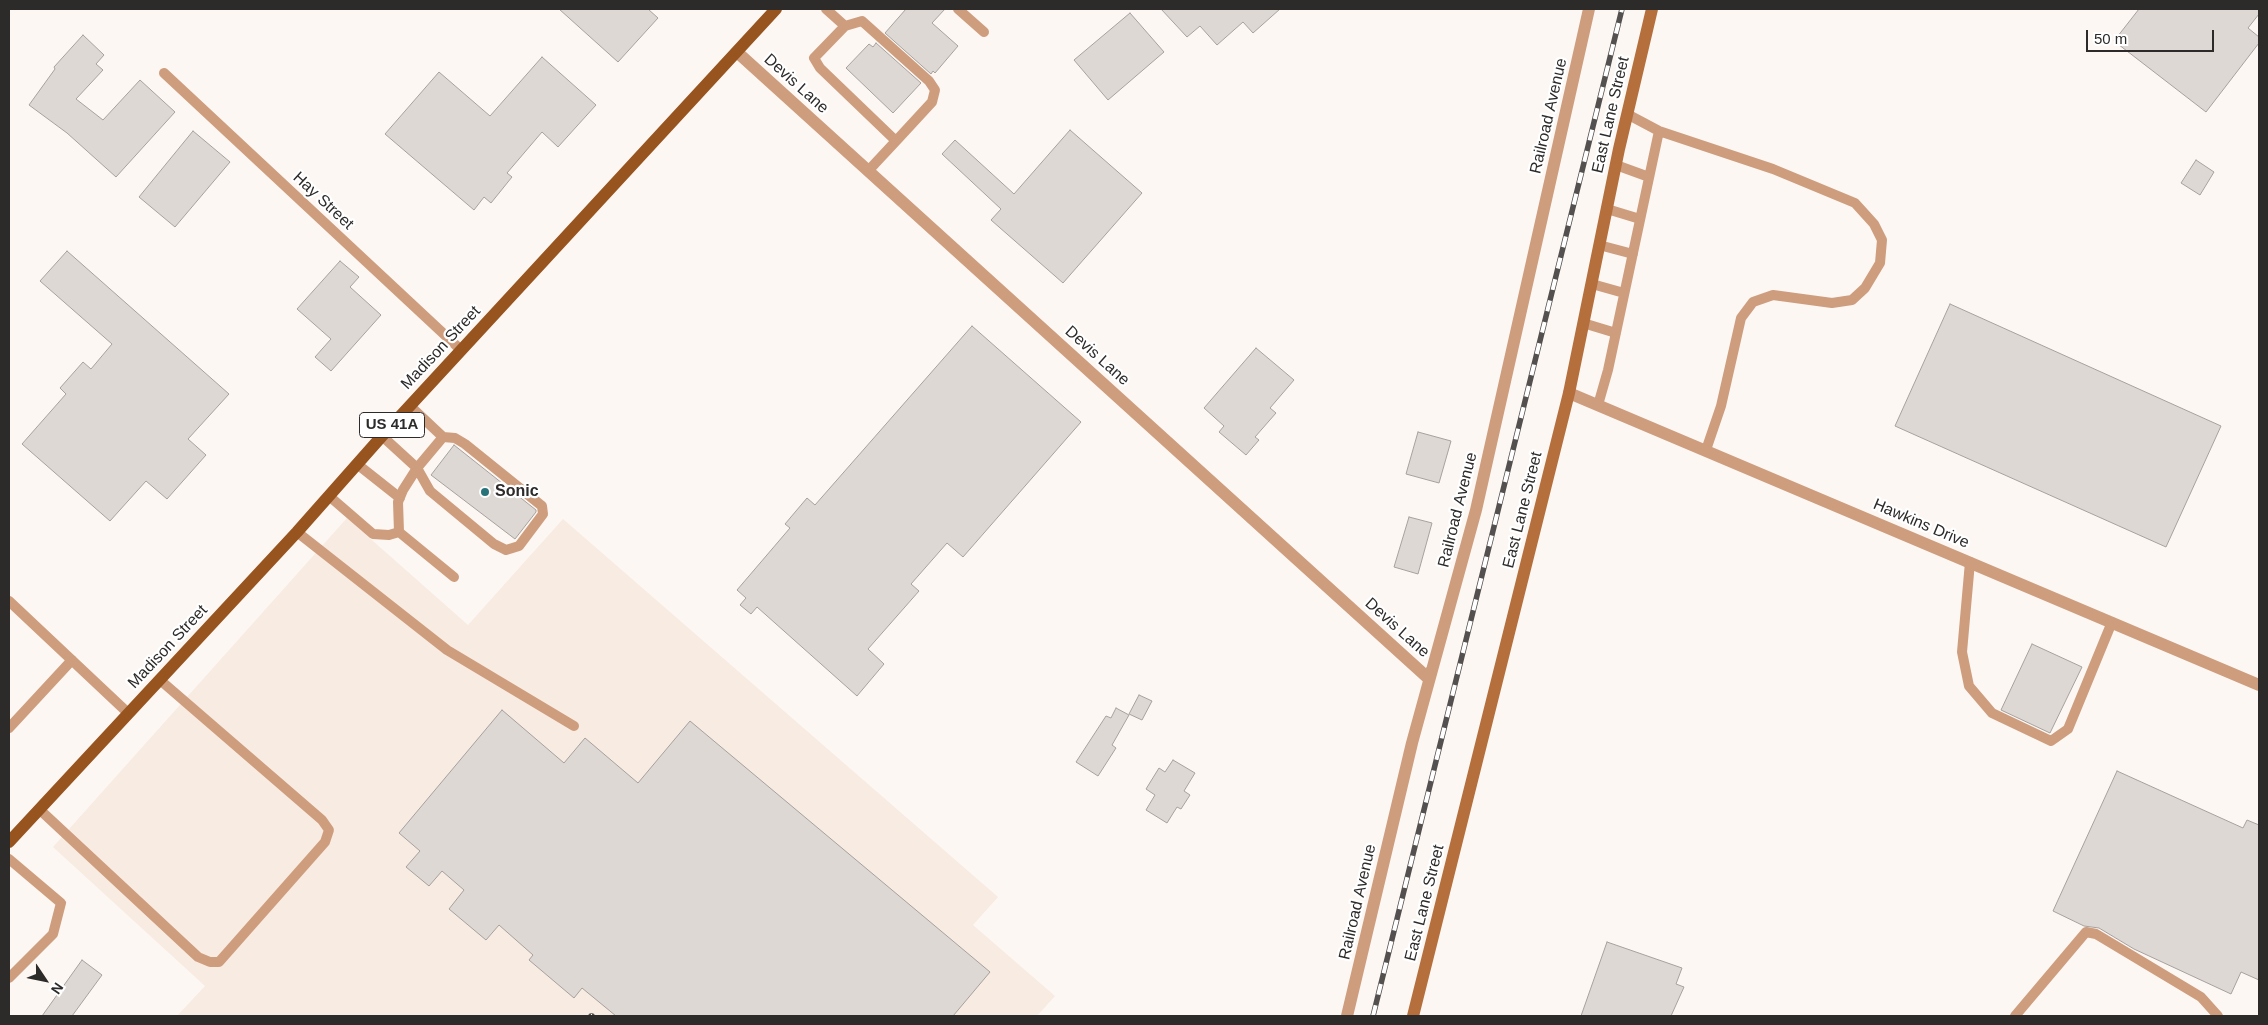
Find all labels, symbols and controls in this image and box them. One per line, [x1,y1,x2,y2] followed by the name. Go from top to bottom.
[2088,20,2216,52] scale bar
[2094,30,2127,47] text: 50 m
[760,50,832,118] street label: Devis Lane
[1588,55,1634,175] street label: East Lane Street
[1526,56,1572,176] street label: Railroad Avenue
[289,168,357,234] street label: Hay Street
[397,302,485,394] street label: Madison Street
[1061,322,1133,390] street label: Devis Lane
[360,412,424,438] road number: US 41A
[1434,450,1482,570] street label: Railroad Avenue
[1499,450,1547,570] street label: East Lane Street
[495,482,539,502] place label: Sonic
[479,486,491,498] marker: Sonic
[1870,495,1972,553] street label: Hawkins Drive
[1361,594,1433,662] street label: Devis Lane
[124,601,212,693] street label: Madison Street
[1335,842,1381,962] street label: Railroad Avenue
[1401,843,1449,963] street label: East Lane Street
[20,955,70,1005] north arrow
[48,980,67,997] text: N

